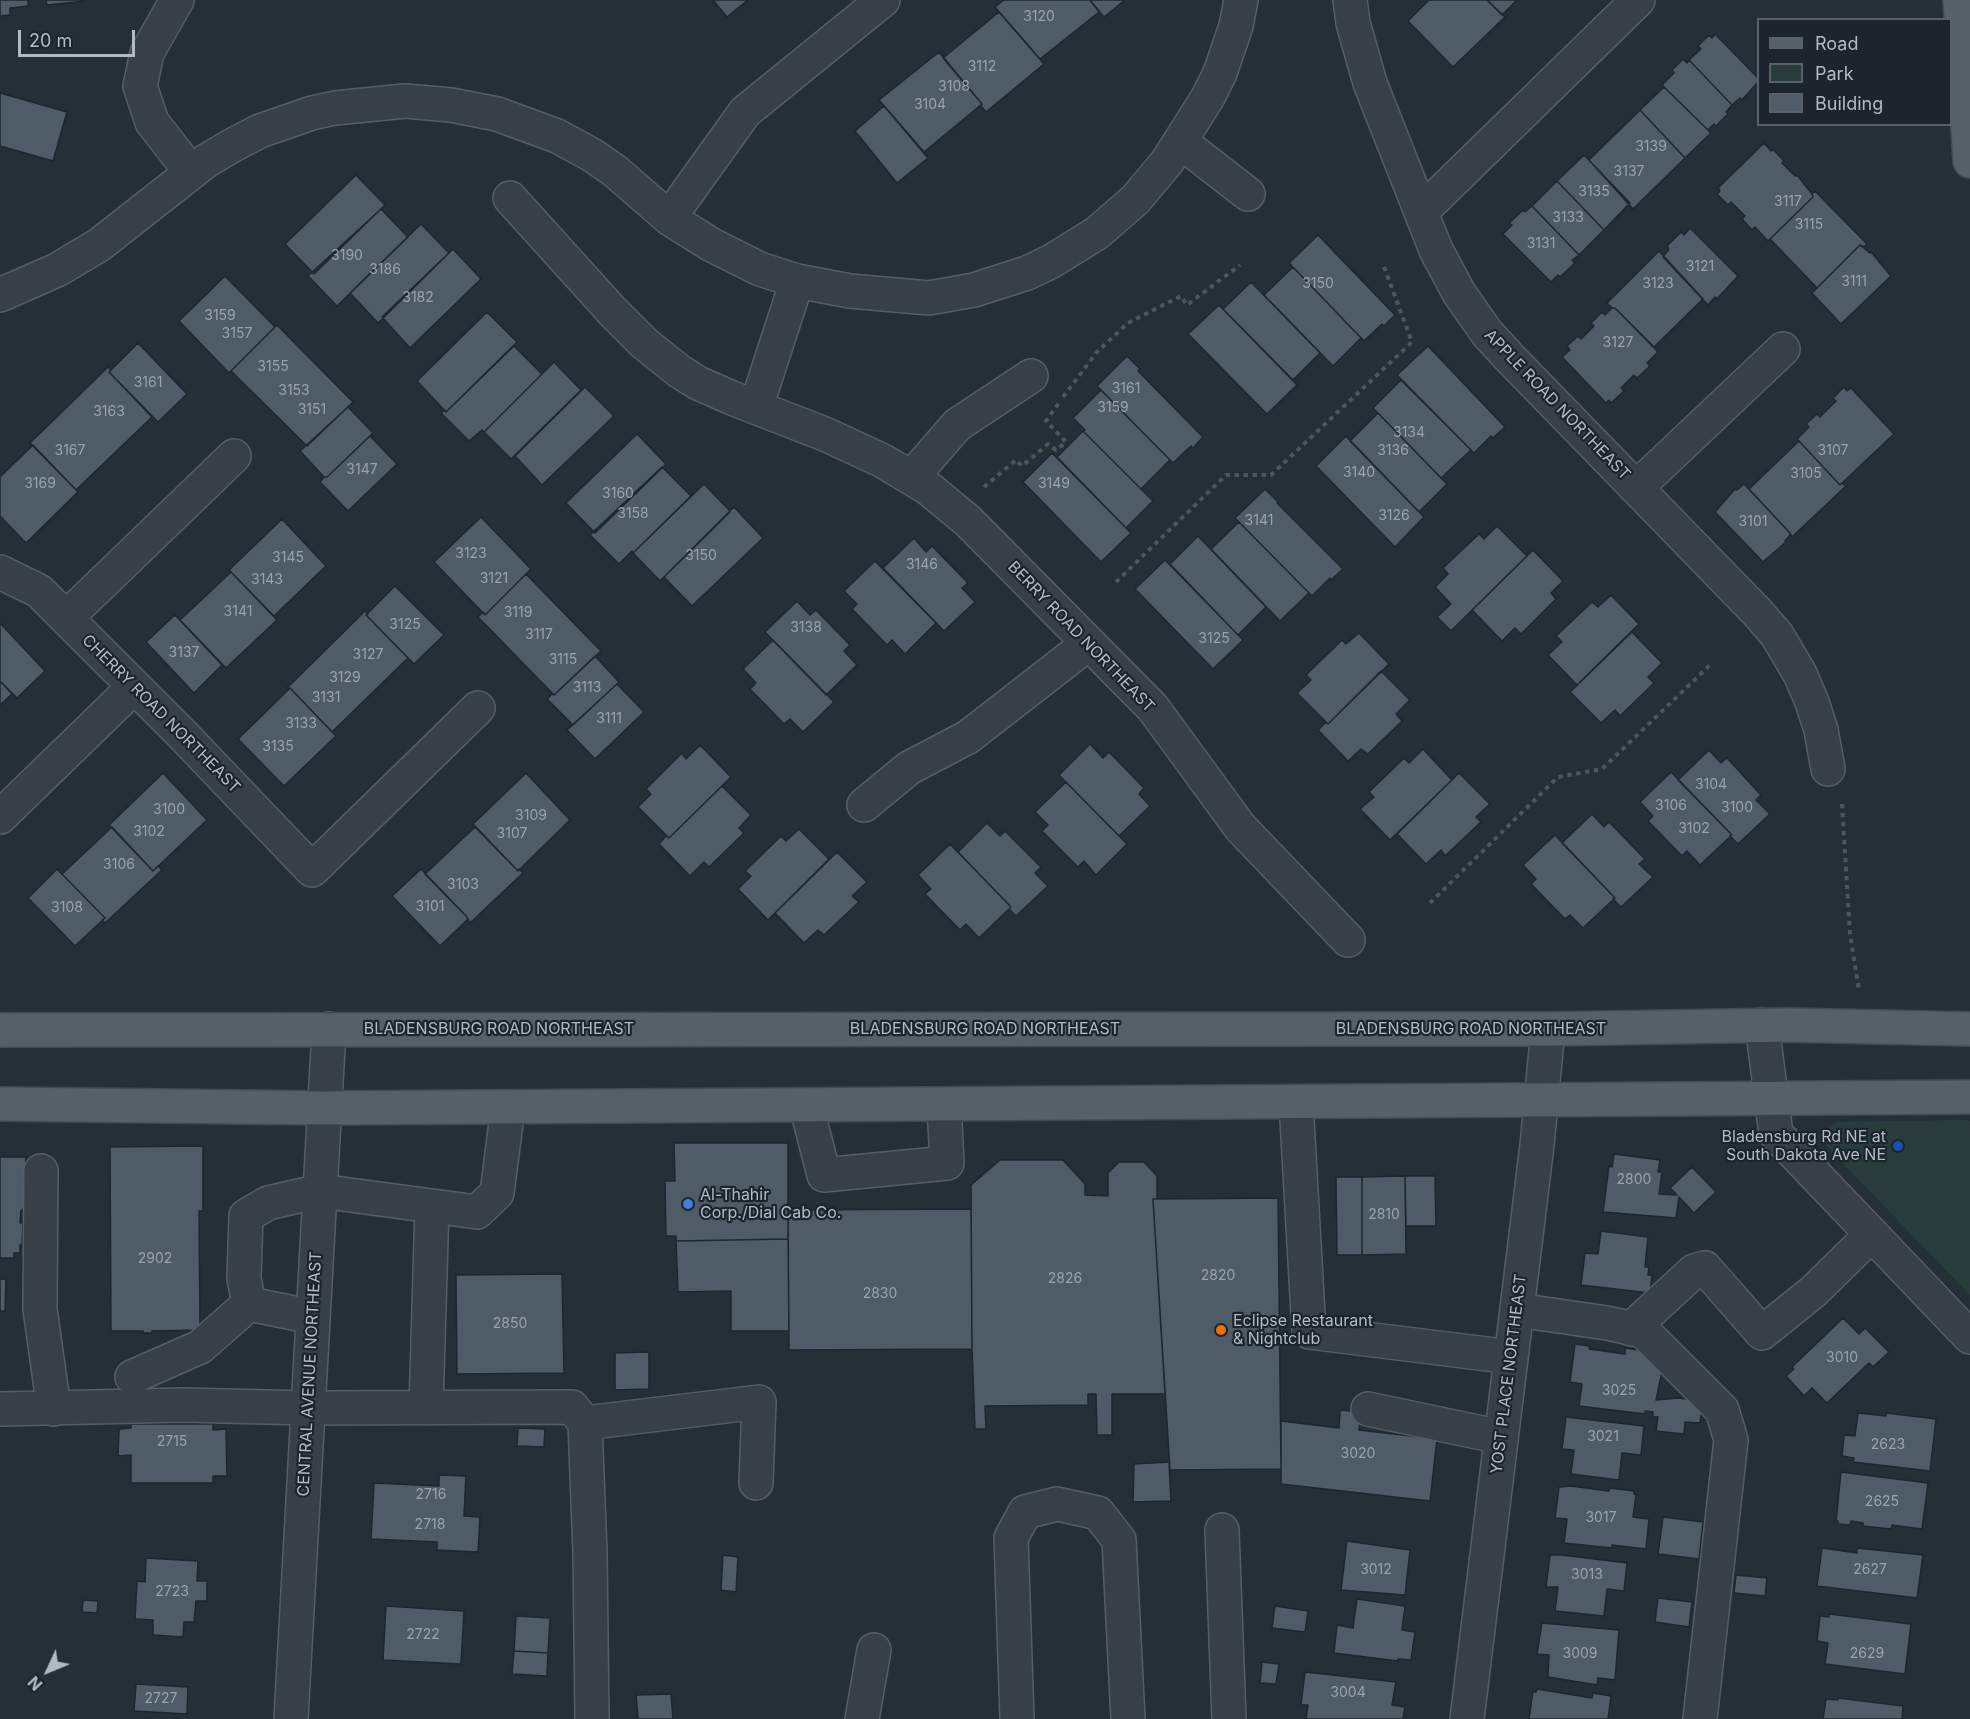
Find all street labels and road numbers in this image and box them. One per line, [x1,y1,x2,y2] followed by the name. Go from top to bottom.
[1480,326,1634,484] street label: APPLE ROAD NORTHEAST
[1004,557,1158,717] street label: BERRY ROAD NORTHEAST
[78,631,244,797] street label: CHERRY ROAD NORTHEAST
[364,1019,634,1039] street label: BLADENSBURG ROAD NORTHEAST
[850,1019,1120,1039] street label: BLADENSBURG ROAD NORTHEAST
[1336,1019,1606,1039] street label: BLADENSBURG ROAD NORTHEAST
[294,1251,326,1497] street label: CENTRAL AVENUE NORTHEAST
[1487,1273,1531,1475] street label: YOST PLACE NORTHEAST

